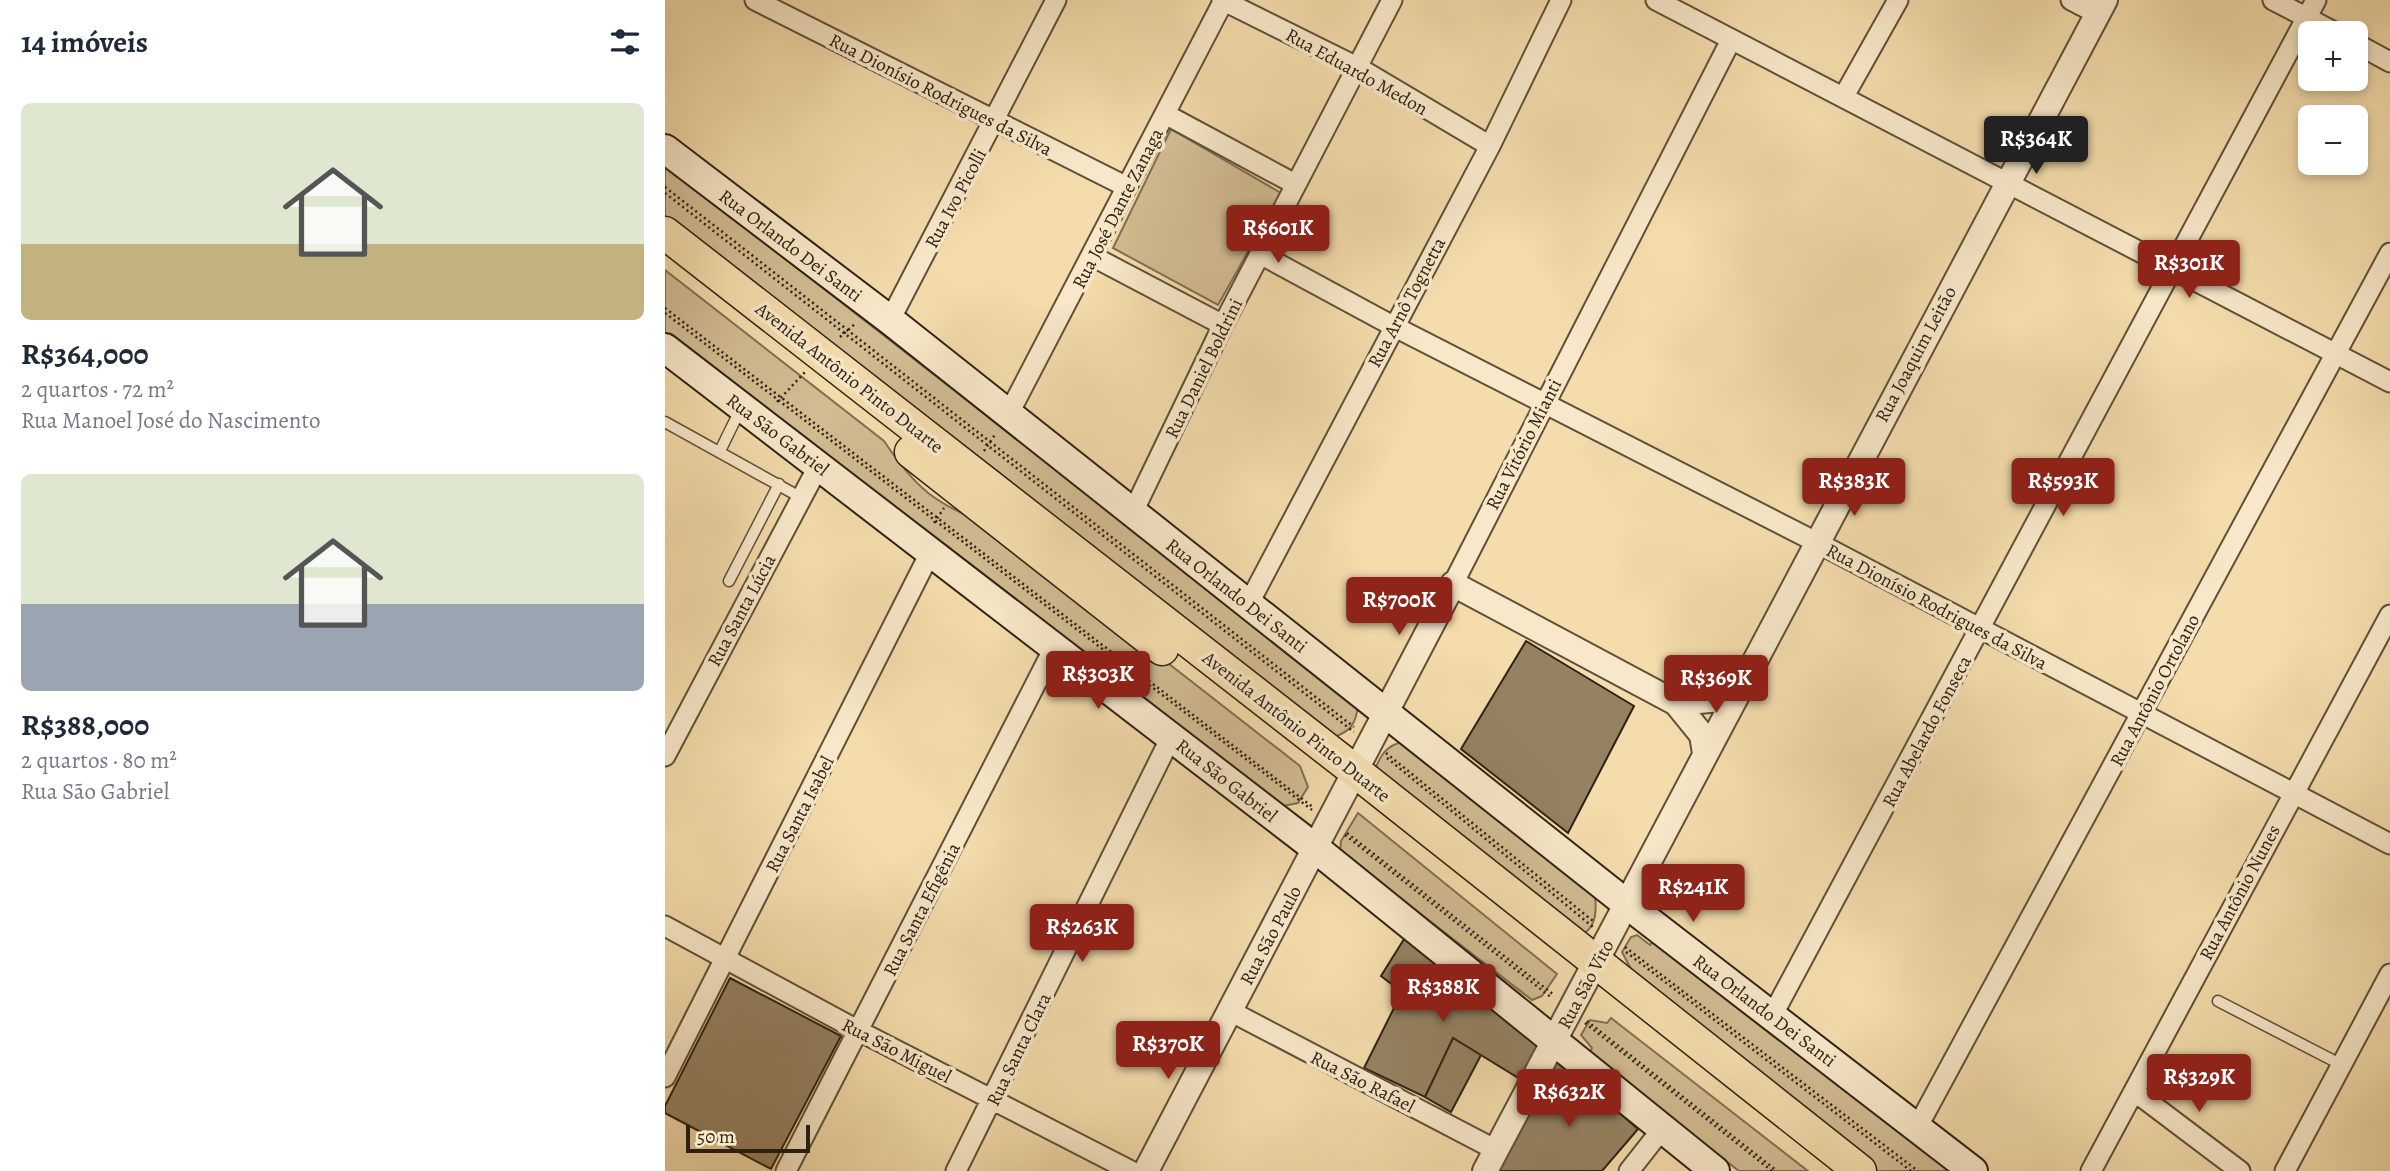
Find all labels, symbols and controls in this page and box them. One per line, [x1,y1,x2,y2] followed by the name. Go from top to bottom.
[2298,21,2368,175] map controls
[2298,21,2368,91] button: +
[21,22,148,62] text: 14 imóveis
[1281,22,1432,122] street label: Rua Eduardo Medon
[606,23,644,61] icon: filters
[825,27,1057,163] street label: Rua Dionísio Rodrigues da Silva
[2298,105,2368,175] button: −
[1979,116,2093,176] pin: R$364K
[2000,123,2072,154] text: R$364K
[1066,124,1170,293] street label: Rua José Dante Zanaga
[919,144,993,253] street label: Rua Ivo Picolli
[270,149,396,275] icon: home
[713,183,867,308] street label: Rua Orlando Dei Santi
[1221,205,1335,265] pin: R$601K
[1242,212,1314,243] text: R$601K
[1362,233,1452,372] street label: Rua Arnô Tognetta
[2132,240,2246,300] pin: R$301K
[2154,247,2224,278] text: R$301K
[1869,282,1963,427] street label: Rua Joaquim Leitão
[1159,294,1249,443] street label: Rua Daniel Boldrini
[749,296,949,459] street label: Avenida Antônio Pinto Duarte
[21,334,149,374] text: R$364,000
[21,374,174,405] text: 2 quartos · 72 m²
[1480,374,1568,514] street label: Rua Vitório Mianti
[721,388,834,482] street label: Rua São Gabriel
[21,405,320,436] text: Rua Manoel José do Nascimento
[1797,458,1911,518] pin: R$383K
[2006,458,2120,518] pin: R$593K
[1818,465,1890,496] text: R$383K
[2028,465,2098,496] text: R$593K
[270,520,396,646] icon: home
[1160,532,1313,659] street label: Rua Orlando Dei Santi
[1821,537,2052,676] street label: Rua Dionísio Rodrigues da Silva
[701,550,783,671] street label: Rua Santa Lúcia
[1342,578,1456,637] pin: R$700K
[1362,584,1436,615] text: R$700K
[2104,610,2206,771] street label: Rua Antônio Ortolano
[1196,645,1396,808] street label: Avenida Antônio Pinto Duarte
[1876,651,1978,812] street label: Rua Abelardo Fonseca
[1041,652,1155,711] pin: R$303K
[1659,656,1773,715] pin: R$369K
[1062,658,1134,689] text: R$303K
[1680,662,1752,693] text: R$369K
[21,705,149,745] text: R$388,000
[1170,733,1283,829] street label: Rua São Gabriel
[21,745,177,776] text: 2 quartos · 80 m²
[759,751,841,877] street label: Rua Santa Isabel
[21,776,169,807] text: Rua São Gabriel
[2193,820,2287,965] street label: Rua Antônio Nunes
[877,838,967,981] street label: Rua Santa Efigênia
[1636,864,1750,924] pin: R$241K
[1658,871,1728,902] text: R$241K
[1234,881,1308,990] street label: Rua São Paulo
[1025,904,1139,964] pin: R$263K
[1046,911,1118,942] text: R$263K
[1551,935,1620,1034] street label: Rua São Vito
[1687,948,1841,1073] street label: Rua Orlando Dei Santi
[1386,964,1500,1024] pin: R$388K
[1407,971,1479,1002] text: R$388K
[980,988,1058,1110] street label: Rua Santa Clara
[837,1012,956,1090] street label: Rua São Miguel
[1111,1021,1225,1081] pin: R$370K
[1132,1028,1204,1059] text: R$370K
[1306,1044,1419,1119] street label: Rua São Rafael
[2142,1054,2256,1114] pin: R$329K
[2163,1061,2235,1092] text: R$329K
[1512,1070,1626,1129] pin: R$632K
[1533,1076,1605,1107] text: R$632K
[686,1122,810,1154] scale bar
[697,1124,735,1150] text: 50 m

